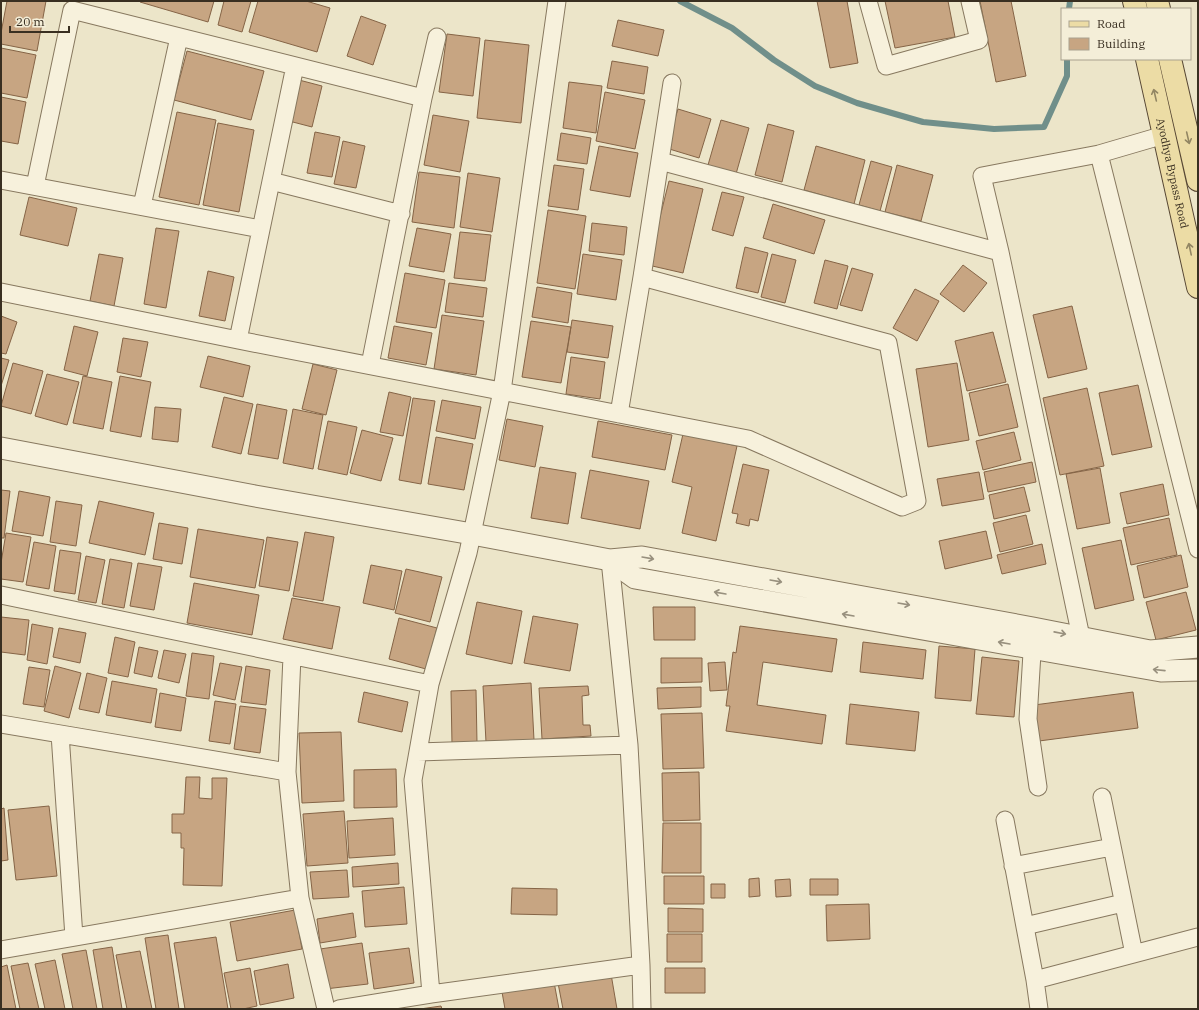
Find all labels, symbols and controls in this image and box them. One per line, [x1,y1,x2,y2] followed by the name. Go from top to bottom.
[10,8,69,34] scale bar
[1061,8,1191,60] legend
[16,14,45,29] text: 20 m
[1097,16,1126,31] text: Road
[1097,36,1145,51] text: Building
[1151,89,1159,102] one-way arrow
[1153,117,1192,230] street label: Ayodhya Bypass Road
[1185,131,1193,144] one-way arrow
[1185,243,1193,256] one-way arrow
[641,555,654,563] one-way arrow
[769,578,782,586] one-way arrow
[714,589,727,597] one-way arrow
[897,601,910,609] one-way arrow
[842,611,855,619] one-way arrow
[1053,629,1066,637] one-way arrow
[997,639,1010,647] one-way arrow
[1153,667,1166,674] one-way arrow

